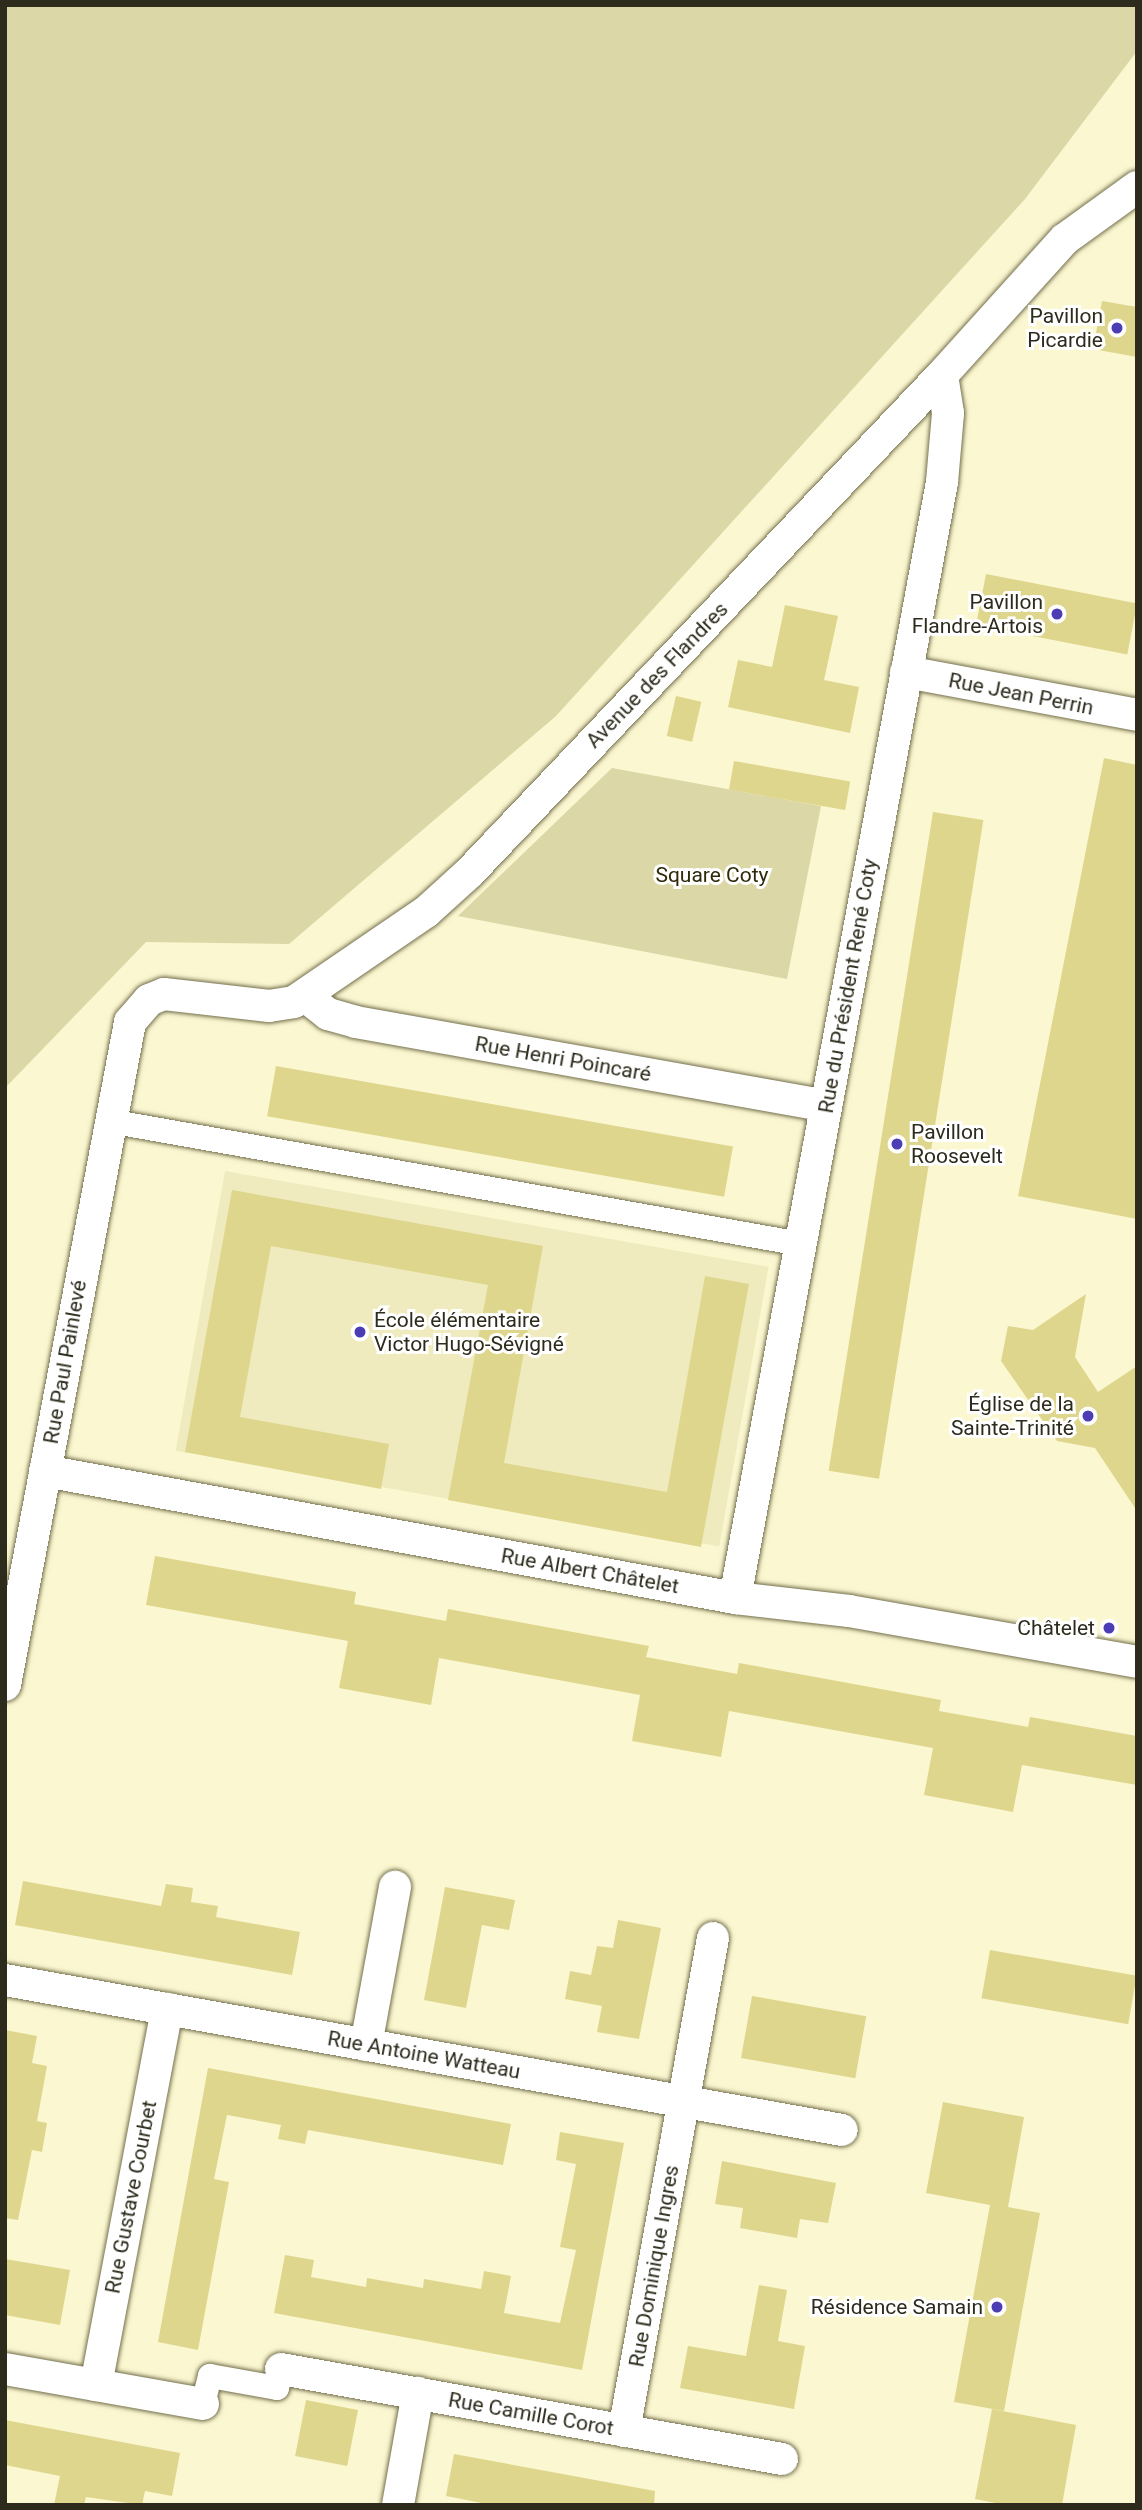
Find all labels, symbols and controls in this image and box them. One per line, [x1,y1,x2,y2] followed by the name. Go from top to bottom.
[1027,303,1103,353] place label: Pavillon Picardie
[1109,320,1125,336] marker: Pavillon Picardie
[912,589,1043,639] place label: Pavillon Flandre-Artois
[581,597,733,753] street label: Avenue des Flandres
[1049,606,1065,622] marker: Pavillon Flandre-Artois
[946,668,1096,720] street label: Rue Jean Perrin
[813,857,883,1115] street label: Rue du Président René Coty
[655,862,769,888] park label: Square Coty
[473,1031,653,1087] street label: Rue Henri Poincaré
[911,1119,1003,1169] place label: Pavillon Roosevelt
[889,1136,905,1152] marker: Pavillon Roosevelt
[38,1278,92,1446] street label: Rue Paul Painlevé
[374,1307,564,1357] place label: École élémentaire Victor Hugo-Sévigné
[352,1324,368,1340] marker: École élémentaire Victor Hugo-Sévigné
[951,1391,1074,1441] place label: Église de la Sainte-Trinité
[1080,1408,1096,1424] marker: Église de la Sainte-Trinité
[499,1543,681,1599] street label: Rue Albert Châtelet
[1017,1615,1095,1641] place label: Châtelet
[1101,1620,1117,1636] marker: Châtelet
[326,2026,522,2084] street label: Rue Antoine Watteau
[100,2098,162,2296] street label: Rue Gustave Courbet
[624,2163,684,2369] street label: Rue Dominique Ingres
[811,2294,983,2320] place label: Résidence Samain
[989,2299,1005,2315] marker: Résidence Samain
[446,2387,616,2441] street label: Rue Camille Corot

